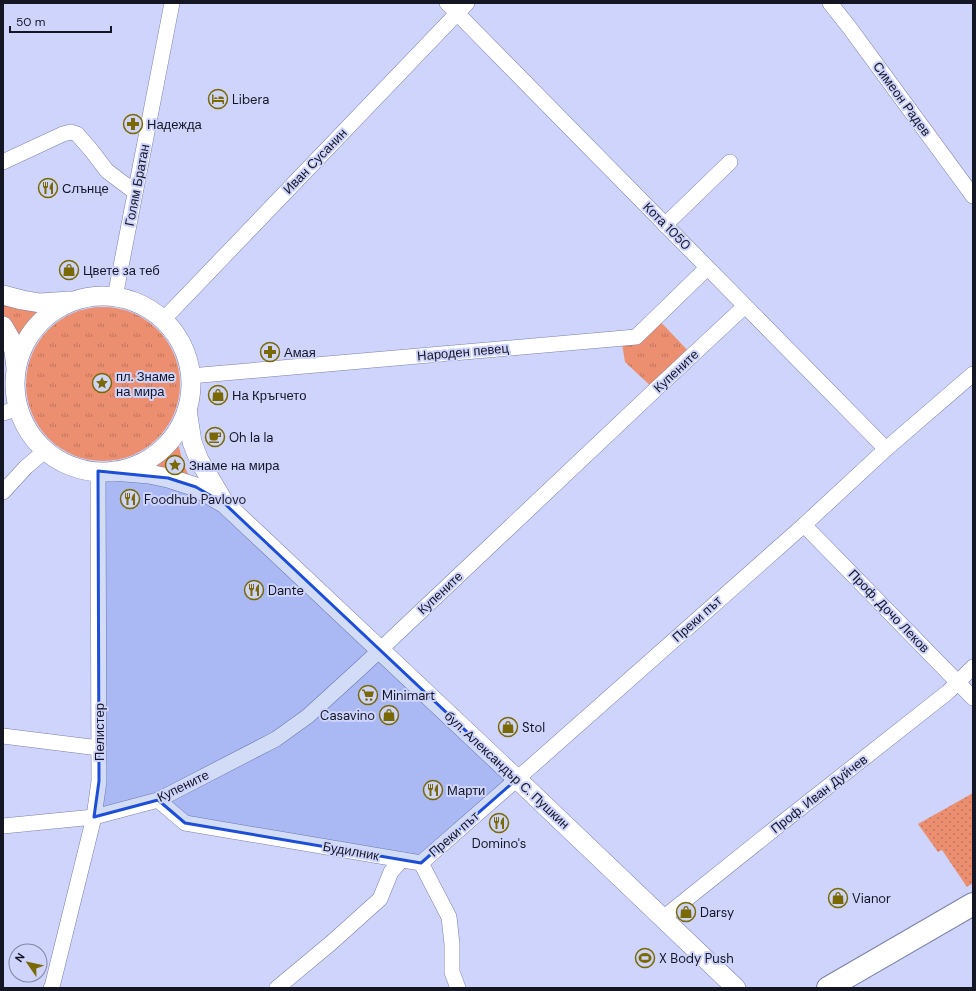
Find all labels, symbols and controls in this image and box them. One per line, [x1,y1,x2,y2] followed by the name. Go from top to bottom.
[10,8,111,34] scale bar
[16,14,45,30] text: 50 m
[869,58,935,140] street label: Симеон Радев
[207,88,229,110] hotel icon: Libera
[232,91,269,108] place label: Libera
[122,113,144,135] pharmacy icon: Надежда
[147,116,203,133] place label: Надежда
[279,124,351,198] street label: Иван Сусанин
[121,143,153,227] street label: Голям Братан
[37,177,59,199] restaurant icon: Слънце
[62,180,109,197] place label: Слънце
[639,198,695,254] street label: Кота 1050
[58,259,80,281] shop icon: Цвете за теб
[83,262,160,279] place label: Цвете за теб
[416,339,510,364] street label: Народен певец
[259,341,281,363] pharmacy icon: Амая
[284,344,316,361] place label: Амая
[650,346,702,396] street label: Купените
[116,368,175,400] place label: пл. Знаме на мира
[91,372,113,394] place icon: пл. Знаме на мира
[207,384,229,406] shop icon: На Кръгчето
[232,387,306,404] place label: На Кръгчето
[204,426,226,448] cafe icon: Oh la la
[229,429,273,446] place label: Oh la la
[164,454,186,476] place icon: Знаме на мира
[189,457,280,474] place label: Знаме на мира
[119,488,141,510] restaurant icon: Foodhub Pavlovo
[144,491,246,508] place label: Foodhub Pavlovo
[845,566,933,656] street label: Проф. Дочо Леков
[414,568,466,618] street label: Купените
[243,579,265,601] restaurant icon: Dante
[268,582,304,599] place label: Dante
[669,592,726,646] street label: Преки път
[357,684,379,706] supermarket icon: Minimart
[382,687,435,704] place label: Minimart
[91,703,108,761] street label: Пелистер
[378,704,400,726] shop icon: Casavino
[320,707,375,724] place label: Casavino
[441,707,573,833] street label: бул. Александър С. Пушкин
[497,716,519,738] shop icon: Stol
[522,719,545,736] place label: Stol
[767,751,871,837] street label: Проф. Иван Дуйчев
[154,766,212,806] street label: Купените
[422,779,444,801] restaurant icon: Марти
[447,782,485,799] place label: Марти
[425,807,483,861] street label: Преки път
[488,812,510,834] restaurant icon: Domino's
[472,835,526,852] place label: Domino's
[322,838,381,864] street label: Будилник
[827,887,849,909] shop icon: Vianor
[852,890,891,907] place label: Vianor
[675,901,697,923] shop icon: Darsy
[700,904,734,921] place label: Darsy
[8,943,48,983] north arrow
[634,947,656,969] sports icon: X Body Push
[12,950,28,965] text: N
[659,950,734,967] place label: X Body Push

